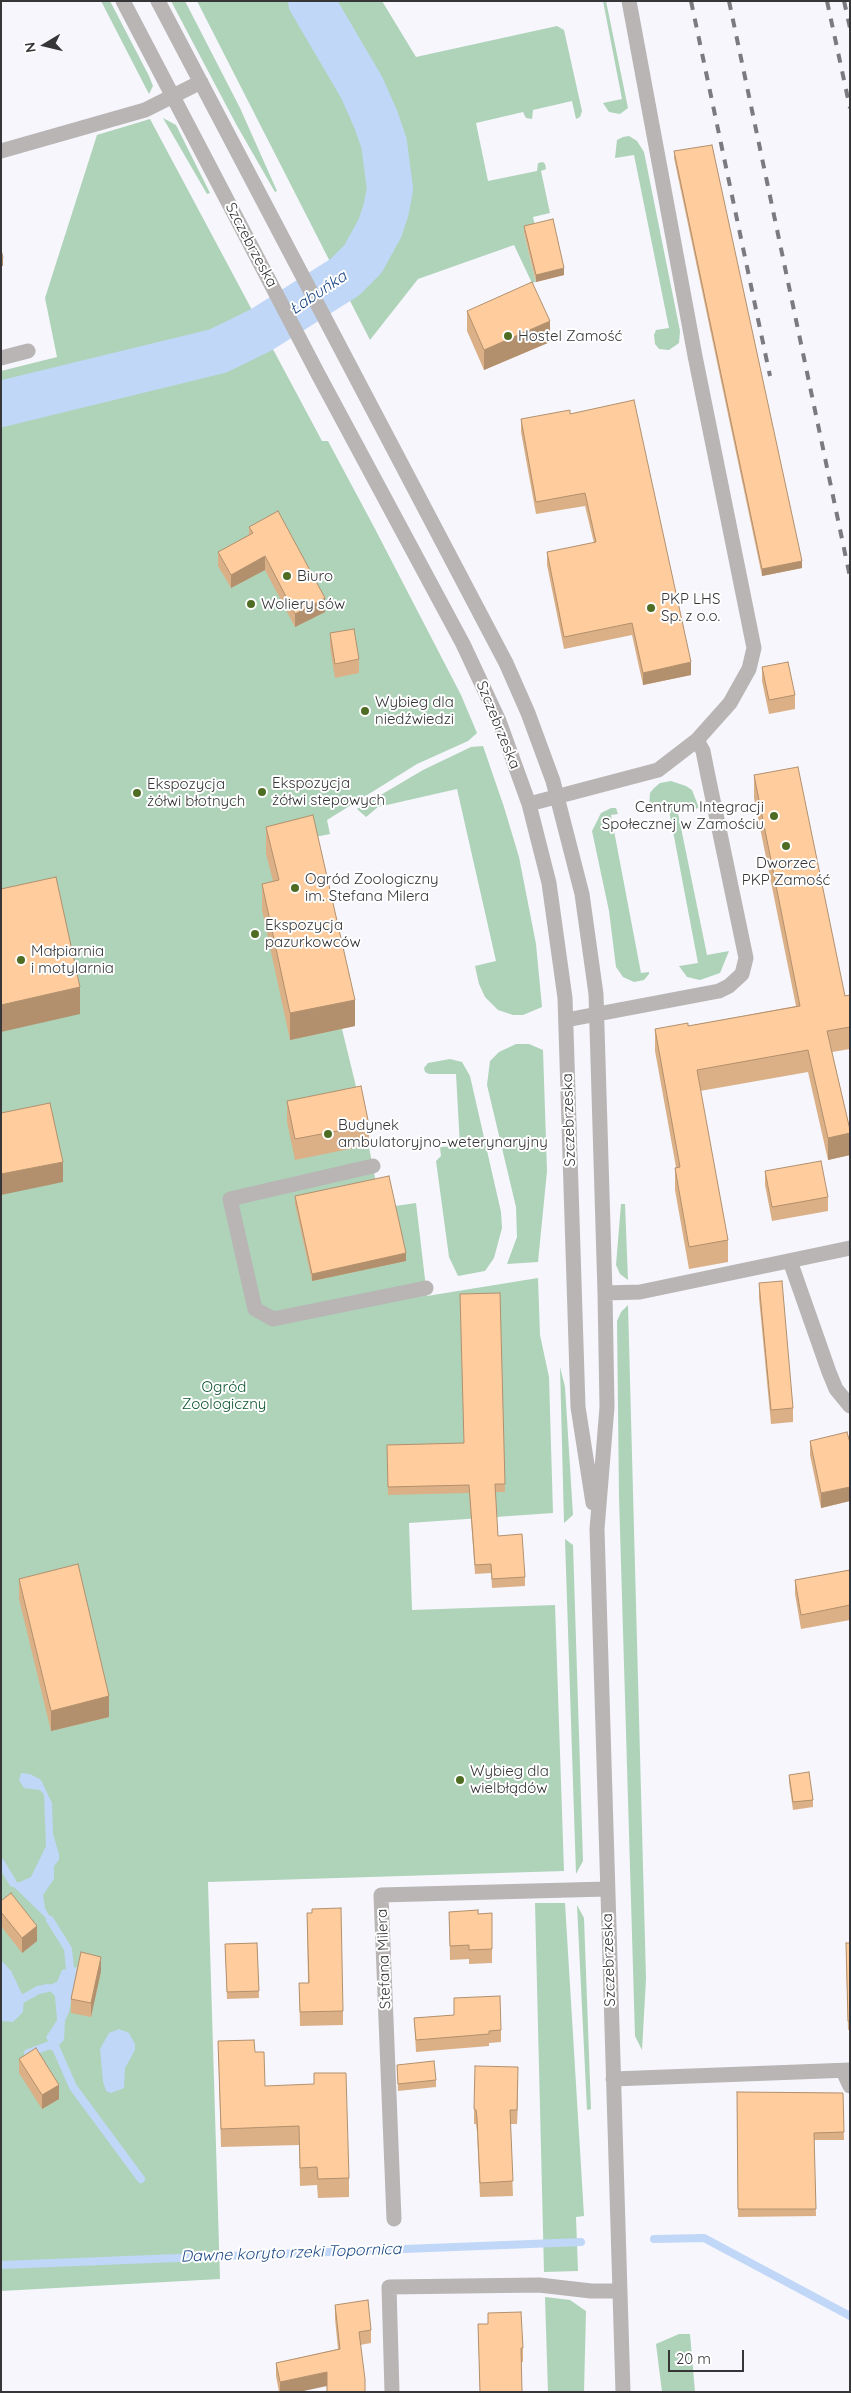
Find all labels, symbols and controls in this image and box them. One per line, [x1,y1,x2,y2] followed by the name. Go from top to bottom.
[20,20,70,70] north arrow
[20,41,40,54] text: N
[221,200,281,290] street label: Szczebrzeska
[286,267,350,319] water label: Łabuńka
[518,327,622,345] place label: Hostel Zamość
[502,330,514,342] marker: Hostel Zamość
[297,567,333,585] place label: Biuro
[281,570,293,582] marker: Biuro
[661,590,720,625] place label: PKP LHS Sp. z o.o.
[261,595,345,613] place label: Woliery sów
[245,598,257,610] marker: Woliery sów
[645,602,657,614] marker: PKP LHS Sp. z o.o.
[472,678,524,772] street label: Szczebrzeska
[375,693,454,728] place label: Wybieg dla niedźwiedzi
[359,705,371,717] marker: Wybieg dla niedźwiedzi
[272,774,385,809] place label: Ekspozycja żółwi stepowych
[147,775,245,810] place label: Ekspozycja żółwi błotnych
[256,786,268,798] marker: Ekspozycja żółwi stepowych
[131,787,143,799] marker: Ekspozycja żółwi błotnych
[602,798,764,833] place label: Centrum Integracji Społecznej w Zamościu
[768,810,780,822] marker: Centrum Integracji Społecznej w Zamościu
[780,840,792,852] marker: Dworzec PKP Zamość
[742,854,830,889] place label: Dworzec PKP Zamość
[305,870,439,905] place label: Ogród Zoologiczny im. Stefana Milera
[289,882,301,894] marker: Ogród Zoologiczny im. Stefana Milera
[265,916,361,951] place label: Ekspozycja pazurkowców
[249,928,261,940] marker: Ekspozycja pazurkowców
[31,942,114,977] place label: Małpiarnia i motylarnia
[15,954,27,966] marker: Małpiarnia i motylarnia
[558,1073,580,1167] street label: Szczebrzeska
[338,1116,548,1151] place label: Budynek ambulatoryjno-weterynaryjny
[322,1128,334,1140] marker: Budynek ambulatoryjno-weterynaryjny
[182,1378,266,1413] park label: Ogród Zoologiczny
[470,1762,549,1797] place label: Wybieg dla wielbłądów
[454,1774,466,1786] marker: Wybieg dla wielbłądów
[373,1909,395,2009] street label: Stefana Milera
[598,1913,620,2007] street label: Szczebrzeska
[180,2240,402,2266] water label: Dawne koryto rzeki Topornica
[671,2340,747,2372] scale bar
[676,2349,711,2368] text: 20 m

